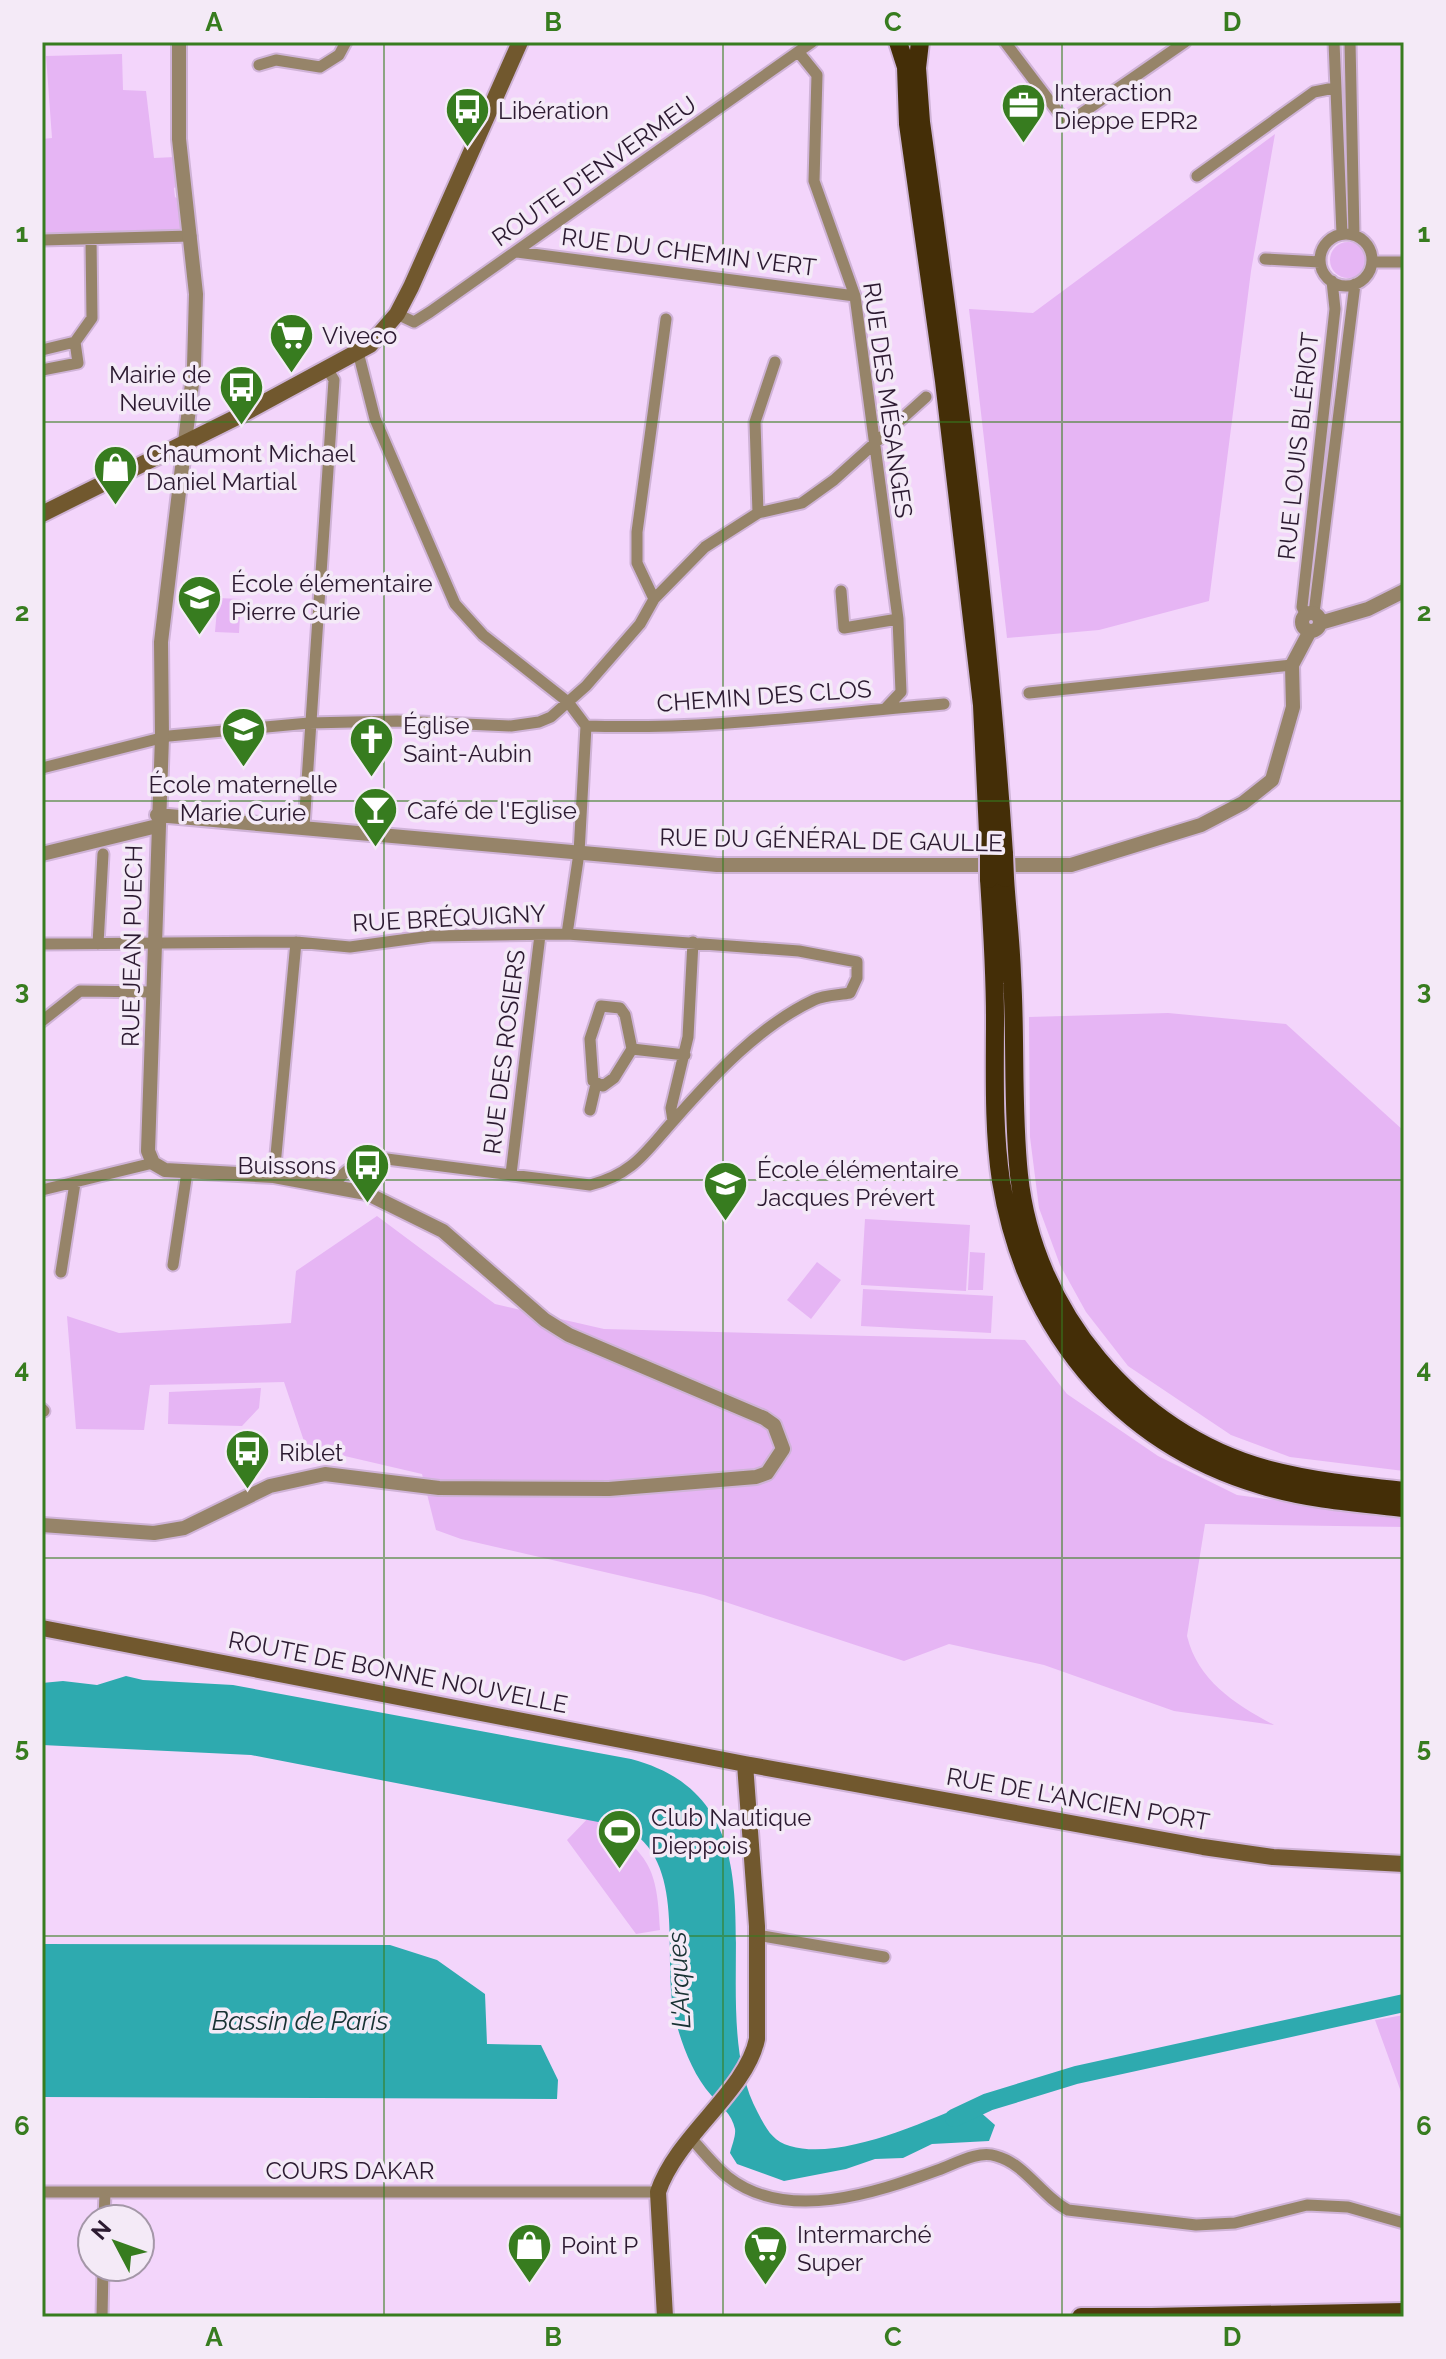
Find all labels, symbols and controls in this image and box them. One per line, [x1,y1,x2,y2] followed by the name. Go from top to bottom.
[205,7,223,37] text: A
[544,7,562,37] text: B
[884,7,902,37] text: C
[1223,7,1241,37] text: D
[1054,78,1198,135] place label: Interaction Dieppe EPR2
[999,82,1047,145] office icon: Interaction Dieppe EPR2
[443,86,491,149] bus stop icon: Libération
[486,90,702,252] street label: ROUTE D'ENVERMEU
[498,96,609,125] place label: Libération
[16,218,29,248] text: 1
[1418,218,1431,248] text: 1
[560,222,818,282] street label: RUE DU CHEMIN VERT
[857,280,919,520] street label: RUE DES MÉSANGES
[267,311,315,374] supermarket icon: Viveco
[322,321,397,350] place label: Viveco
[1272,330,1324,561] street label: RUE LOUIS BLÉRIOT
[109,360,211,417] place label: Mairie de Neuville
[218,364,266,427] bus stop icon: Mairie de Neuville
[146,439,356,496] place label: Chaumont Michael Daniel Martial
[91,443,139,506] shop icon: Chaumont Michael Daniel Martial
[231,569,433,626] place label: École élémentaire Pierre Curie
[176,573,224,636] school or university icon: École élémentaire Pierre Curie
[15,597,29,627] text: 2
[1417,597,1431,627] text: 2
[656,674,872,718] street label: CHEMIN DES CLOS
[219,706,267,769] school or university icon: École maternelle Marie Curie
[403,711,532,768] place label: Église Saint-Aubin
[348,715,396,778] church icon: Église Saint-Aubin
[149,770,337,827] place label: École maternelle Marie Curie
[352,786,400,849] bar icon: Café de l'Eglise
[407,796,577,825] place label: Café de l'Eglise
[659,823,1003,857] street label: RUE DU GÉNÉRAL DE GAULLE
[116,845,148,1047] street label: RUE JEAN PUECH
[351,898,547,938] street label: RUE BRÉQUIGNY
[477,948,531,1156] street label: RUE DES ROSIERS
[15,975,29,1005] text: 3
[1417,975,1431,1005] text: 3
[343,1141,391,1204] bus stop icon: Buissons
[237,1151,336,1180] place label: Buissons
[757,1155,959,1212] place label: École élémentaire Jacques Prévert
[702,1159,750,1222] school or university icon: École élémentaire Jacques Prévert
[15,1354,29,1384] text: 4
[1417,1354,1431,1384] text: 4
[224,1428,272,1491] bus stop icon: Riblet
[279,1438,343,1467] place label: Riblet
[226,1625,570,1719] street label: ROUTE DE BONNE NOUVELLE
[15,1732,29,1762] text: 5
[1417,1732,1431,1762] text: 5
[944,1762,1212,1837] street label: RUE DE L'ANCIEN PORT
[651,1803,811,1860] place label: Club Nautique Dieppois
[596,1807,644,1870] sports icon: Club Nautique Dieppois
[661,1931,697,2029] water label: L'Arques
[212,2006,388,2036] water label: Bassin de Paris
[14,2111,30,2141] text: 6
[1416,2111,1432,2141] text: 6
[266,2156,434,2185] street label: COURS DAKAR
[76,2203,156,2283] north arrow
[86,2215,116,2245] text: N
[797,2220,932,2277] place label: Intermarché Super
[506,2221,554,2284] shop icon: Point P
[742,2224,790,2287] supermarket icon: Intermarché Super
[561,2231,638,2260] place label: Point P
[205,2322,223,2352] text: A
[544,2322,562,2352] text: B
[884,2322,902,2352] text: C
[1223,2322,1241,2352] text: D

